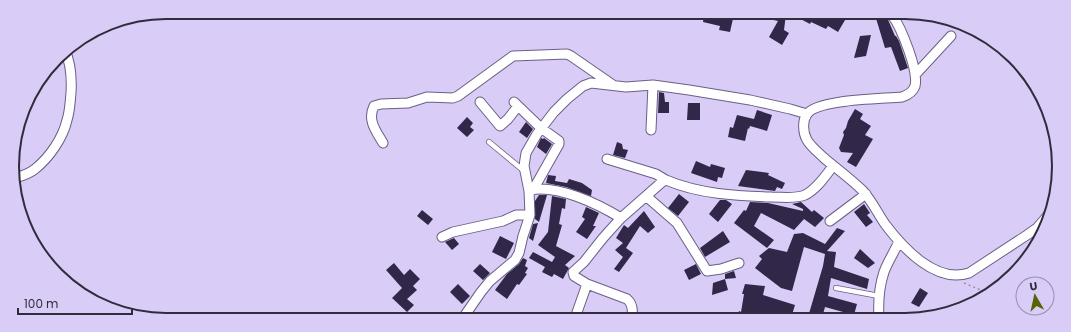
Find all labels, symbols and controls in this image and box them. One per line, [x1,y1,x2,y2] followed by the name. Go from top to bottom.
[1015,276,1055,316] north arrow
[1028,278,1039,295] text: U
[18,290,132,316] scale bar
[24,295,58,312] text: 100 m

